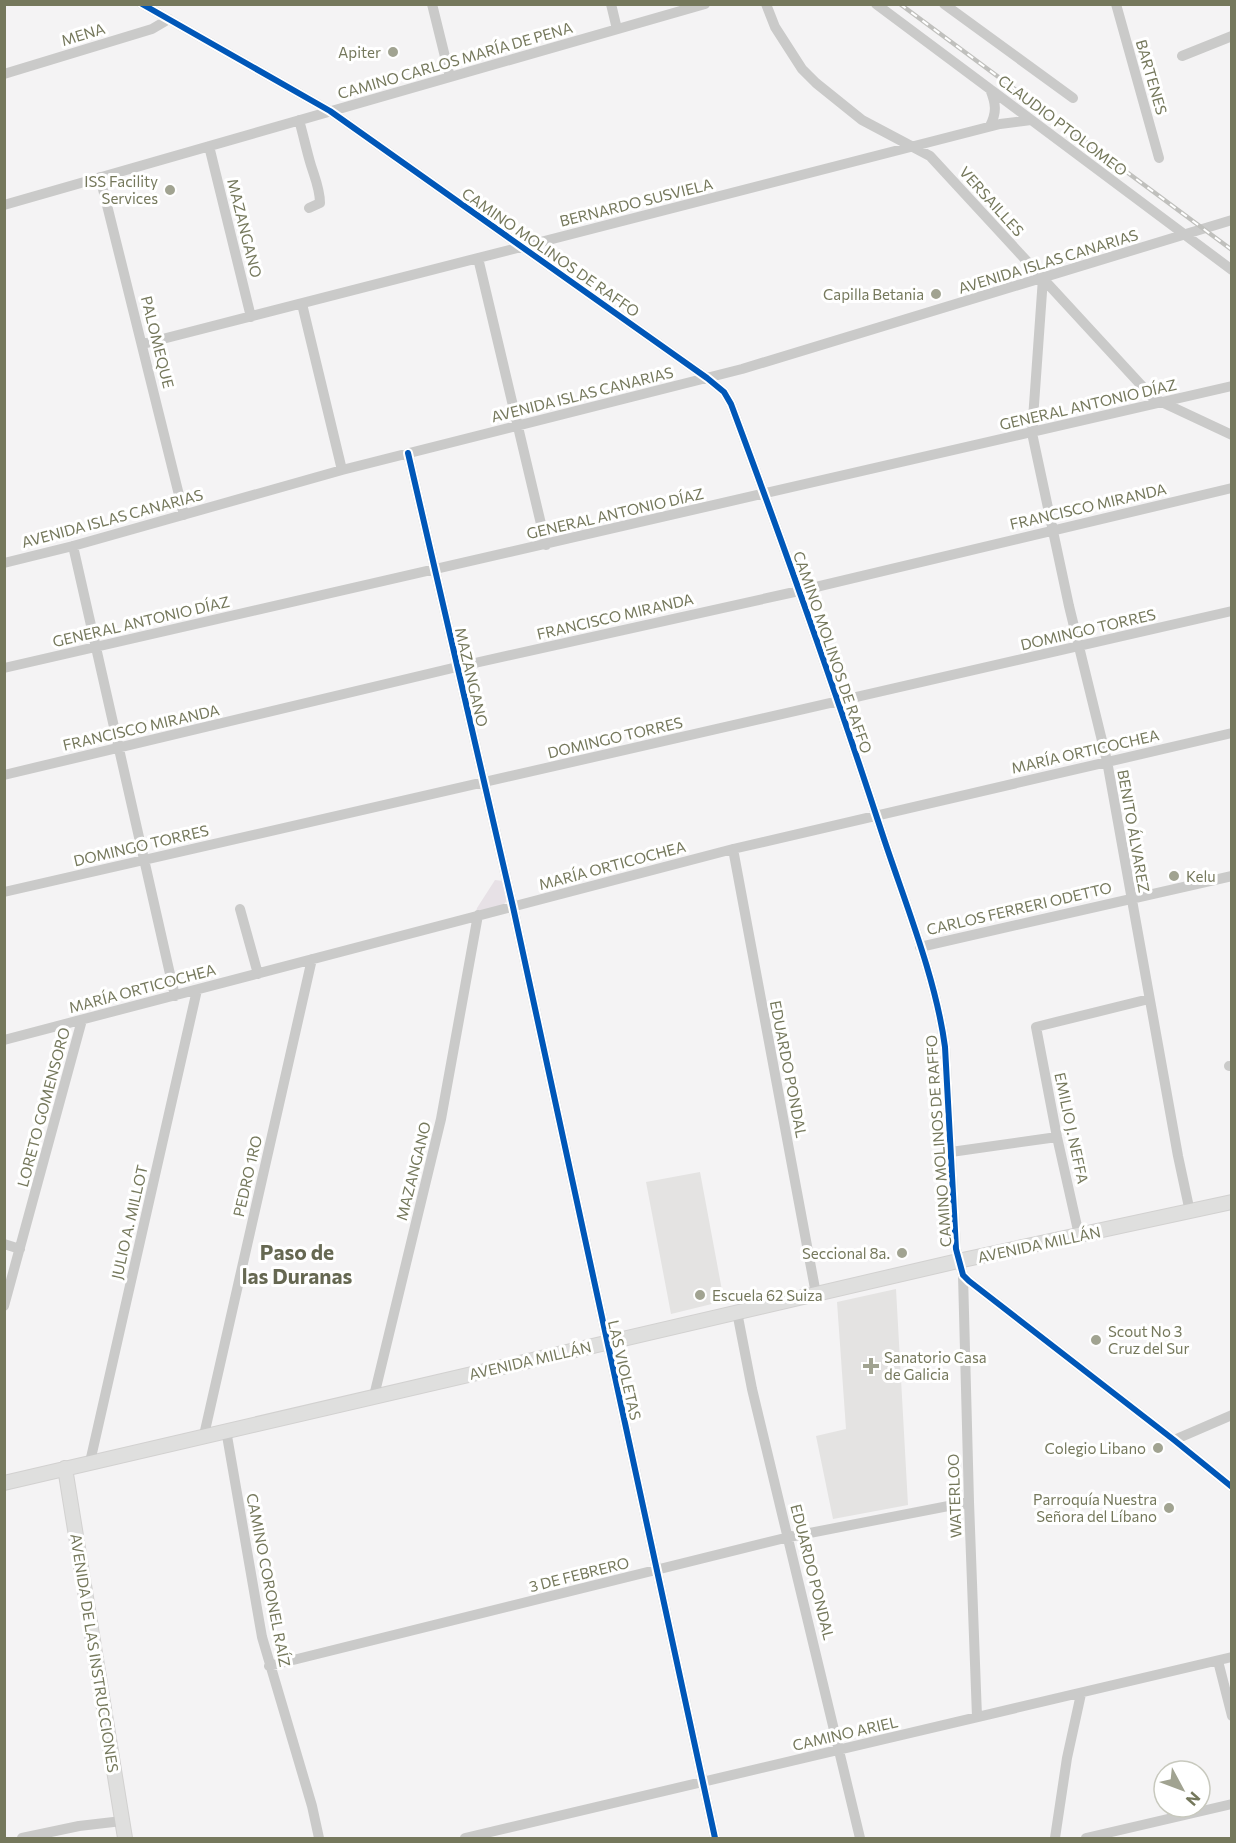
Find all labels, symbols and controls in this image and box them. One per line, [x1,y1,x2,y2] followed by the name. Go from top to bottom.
[335,17,575,102] street label: CAMINO CARLOS MARÍA DE PENA
[59,19,107,49] street label: MENA
[1133,37,1171,117] street label: BARTENES
[338,43,381,61] place label: Apiter
[386,45,400,59] marker: Apiter
[995,71,1131,179] street label: CLAUDIO PTOLOMEO
[956,162,1028,240] street label: VERSAILLES
[84,172,158,207] place label: ISS Facility Services
[558,174,714,230] street label: BERNARDO SUSVIELA
[224,177,266,279] street label: MAZANGANO
[163,183,177,197] marker: ISS Facility Services
[459,184,643,320] street label: CAMINO MOLINOS DE RAFFO
[956,225,1140,297] street label: AVENIDA ISLAS CANARIAS
[823,285,924,303] place label: Capilla Betania
[929,287,943,301] marker: Capilla Betania
[138,294,178,390] street label: PALOMEQUE
[489,363,675,425] street label: AVENIDA ISLAS CANARIAS
[997,374,1178,433] street label: GENERAL ANTONIO DÍAZ
[1008,479,1168,533] street label: FRANCISCO MIRANDA
[524,483,705,542] street label: GENERAL ANTONIO DÍAZ
[19,485,205,551] street label: AVENIDA ISLAS CANARIAS
[790,549,876,755] street label: CAMINO MOLINOS DE RAFFO
[535,589,695,643] street label: FRANCISCO MIRANDA
[50,591,231,650] street label: GENERAL ANTONIO DÍAZ
[1019,605,1158,653] street label: DOMINGO TORRES
[452,626,492,728] street label: MAZANGANO
[61,700,221,754] street label: FRANCISCO MIRANDA
[546,713,685,761] street label: DOMINGO TORRES
[1009,724,1161,777] street label: MARÍA ORTICOCHEA
[1114,768,1155,894] street label: BENITO ÁLVAREZ
[72,821,211,869] street label: DOMINGO TORRES
[536,836,687,893] street label: MARÍA ORTICOCHEA
[1186,867,1216,885] place label: Kelu
[1167,869,1181,883] marker: Kelu
[925,878,1113,938] street label: CARLOS FERRERI ODETTO
[66,959,217,1016] street label: MARÍA ORTICOCHEA
[767,999,811,1140] street label: EDUARDO PONDAL
[13,1025,73,1189] street label: LORETO GOMENSORO
[922,1034,954,1248] street label: CAMINO MOLINOS DE RAFFO
[1051,1071,1093,1185] street label: EMILIO J. NEFFA
[392,1120,434,1222] street label: MAZANGANO
[229,1134,265,1218] street label: PEDRO 1RO
[107,1163,151,1281] street label: JULIO A. MILLOT
[976,1221,1102,1266] street label: AVENIDA MILLÁN
[242,1239,352,1288] district label: Paso de las Duranas
[802,1244,890,1262] place label: Seccional 8a.
[895,1246,909,1260] marker: Seccional 8a.
[712,1286,823,1304] place label: Escuela 62 Suiza
[693,1288,707,1302] marker: Escuela 62 Suiza
[605,1318,645,1422] street label: LAS VIOLETAS
[1108,1322,1189,1357] place label: Scout No 3 Cruz del Sur
[1089,1333,1103,1347] marker: Scout No 3 Cruz del Sur
[467,1336,593,1383] street label: AVENIDA MILLÁN
[884,1348,987,1383] place label: Sanatorio Casa de Galicia
[862,1357,880,1375] marker: Sanatorio Casa de Galicia
[1045,1439,1146,1457] place label: Colegio Libano
[1151,1441,1165,1455] marker: Colegio Libano
[944,1453,964,1539] street label: WATERLOO
[1033,1490,1157,1525] place label: Parroquía Nuestra Señora del Líbano
[243,1491,296,1668] street label: CAMINO CORONEL RAÍZ
[1162,1501,1176,1515] marker: Parroquía Nuestra Señora del Líbano
[787,1502,839,1642] street label: EDUARDO PONDAL
[67,1532,123,1774] street label: AVENIDA DE LAS INSTRUCCIONES
[527,1553,631,1595] street label: 3 DE FEBRERO
[791,1712,900,1754] street label: CAMINO ARIEL
[1152,1759,1212,1819] north arrow
[1183,1788,1205,1810] text: N

